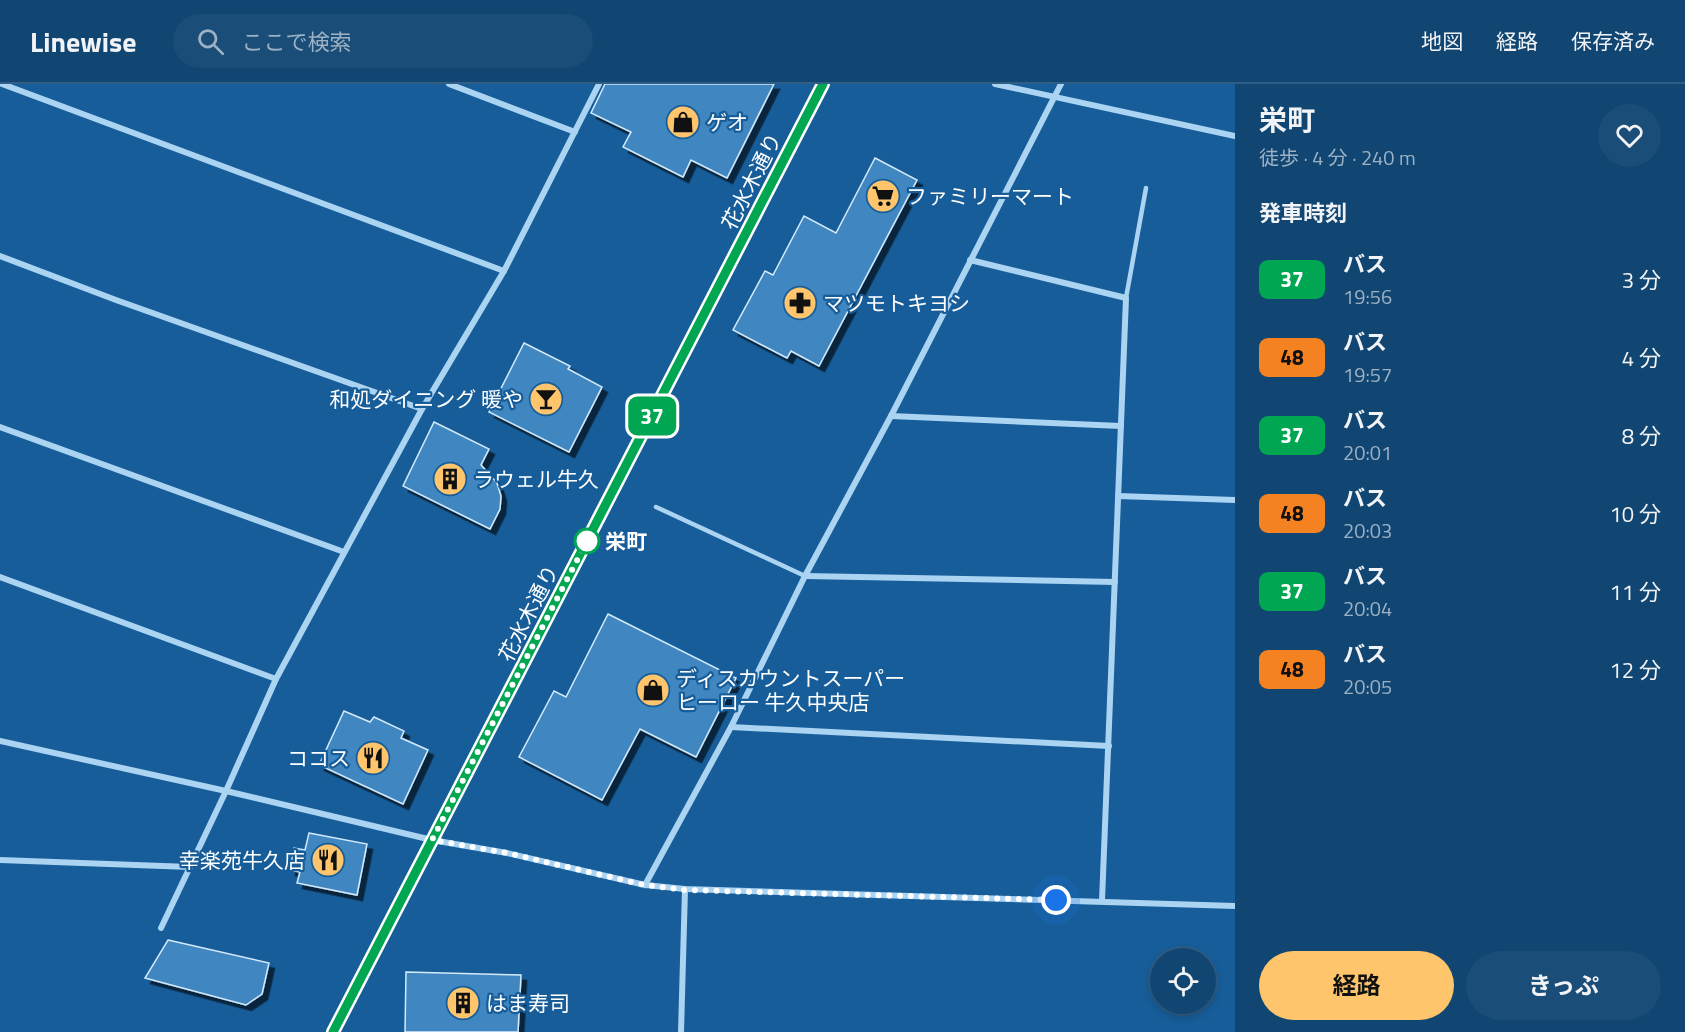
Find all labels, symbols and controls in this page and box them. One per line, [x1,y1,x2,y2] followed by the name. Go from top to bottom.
[173,14,593,68] search box
[30,20,137,63] text: Linewise
[194,25,227,58] icon: search
[242,25,352,59] text: ここで検索
[1421,25,1463,57] text: 地図
[1496,25,1538,57] text: 経路
[1571,25,1655,57] text: 保存済み
[1259,98,1315,141] text: 栄町
[665,104,701,140] shop icon: ゲオ
[1598,104,1661,167] button: heart
[706,106,748,138] place label: ゲオ
[713,127,789,235] street label: 花水木通り
[1259,142,1416,173] text: 徒歩 · 4 分 · 240 m
[865,178,901,214] supermarket icon: ファミリーマート
[906,180,1074,212] place label: ファミリーマート
[1259,196,1347,230] text: 発車時刻
[1343,247,1387,281] text: バス
[1280,263,1304,295] text: 37
[1622,263,1661,297] text: 3 分
[1343,281,1392,312] text: 19:56
[782,285,818,321] pharmacy icon: マツモトキヨシ
[823,287,970,319] place label: マツモトキヨシ
[1343,325,1387,359] text: バス
[1280,341,1304,373] text: 48
[1622,341,1661,375] text: 4 分
[1343,359,1392,390] text: 19:57
[528,381,564,417] bar icon: 和処ダイニング 暖や
[329,383,523,415] place label: 和処ダイニング 暖や
[625,396,679,436] line badge: 37
[640,400,664,432] text: 37
[1343,403,1387,437] text: バス
[1280,419,1304,451] text: 37
[1622,419,1661,453] text: 8 分
[1343,437,1392,468] text: 20:01
[432,461,468,497] building icon: ラウェル牛久
[473,463,599,495] place label: ラウェル牛久
[1343,481,1387,515] text: バス
[1280,497,1304,529] text: 48
[1610,497,1661,531] text: 10 分
[1343,515,1392,546] text: 20:03
[605,525,647,557] place label: 栄町
[574,528,600,554] marker: 栄町
[490,559,566,667] street label: 花水木通り
[1343,559,1387,593] text: バス
[1280,575,1304,607] text: 37
[1610,575,1661,609] text: 11 分
[1343,593,1392,624] text: 20:04
[1343,637,1387,671] text: バス
[1280,653,1304,685] text: 48
[1610,653,1661,687] text: 12 分
[676,662,905,718] place label: ディスカウントスーパー ヒーロー 牛久中央店
[1343,671,1392,702] text: 20:05
[635,672,671,708] shop icon: ディスカウントスーパー ヒーロー 牛久中央店
[355,740,391,776] restaurant icon: ココス
[287,742,350,774] place label: ココス
[310,842,346,878] restaurant icon: 幸楽苑牛久店
[179,844,305,876] place label: 幸楽苑牛久店
[1041,885,1071,915] your location
[1150,948,1216,1014] map controls
[1150,948,1216,1014] button: locate
[1259,951,1454,1020] button: 経路
[1466,951,1661,1020] button: きっぷ
[445,985,481,1021] building icon: はま寿司
[486,987,570,1019] place label: はま寿司

